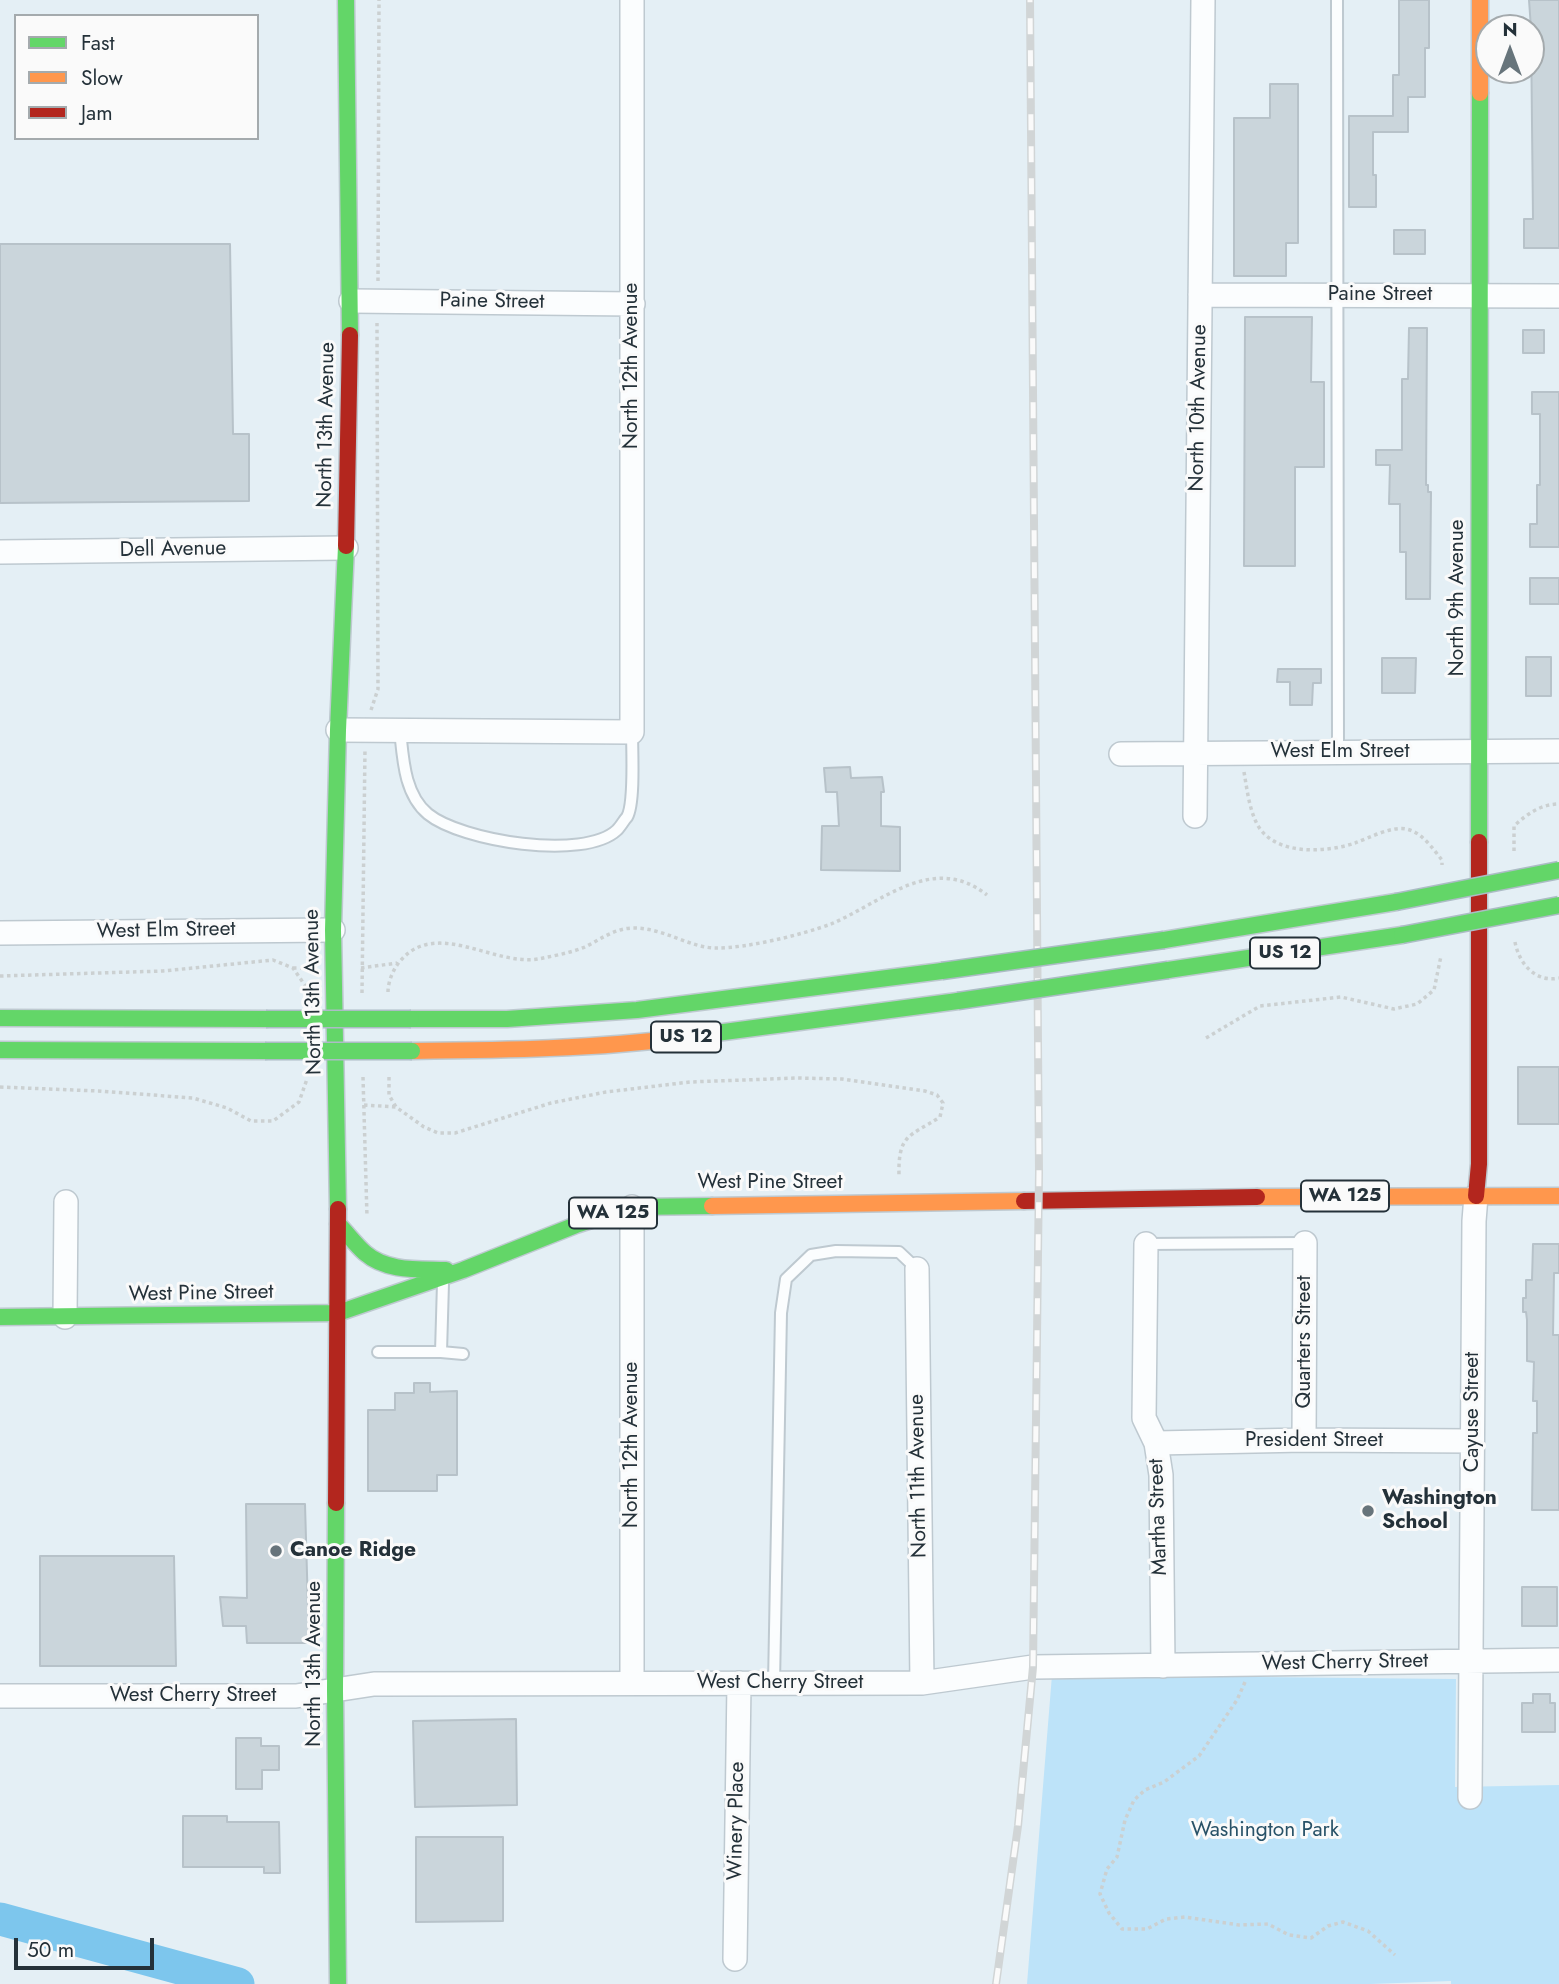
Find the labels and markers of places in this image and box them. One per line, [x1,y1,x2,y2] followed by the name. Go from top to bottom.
[1382,1486,1497,1536] place label: Washington School
[1360,1503,1376,1519] marker: Washington School
[290,1538,416,1564] place label: Canoe Ridge
[268,1543,284,1559] marker: Canoe Ridge

